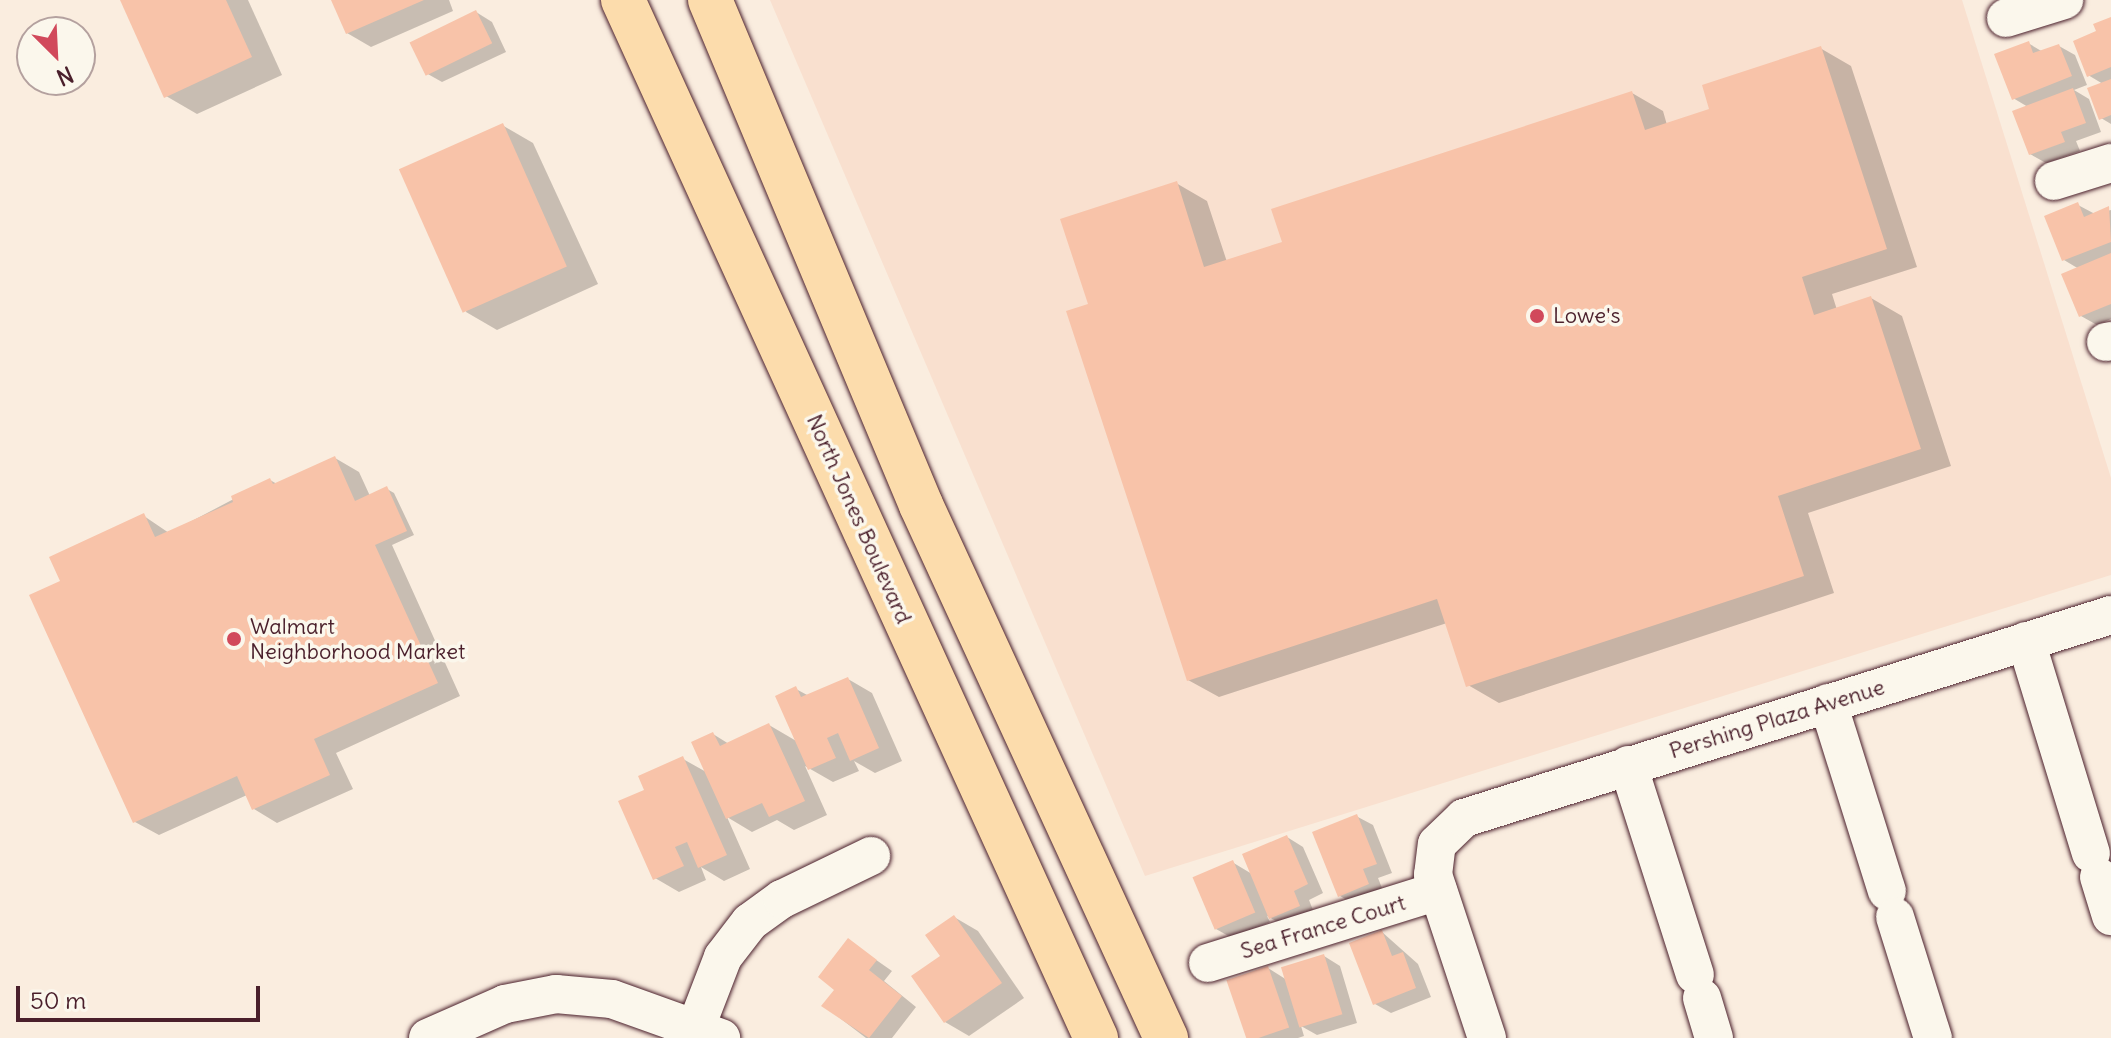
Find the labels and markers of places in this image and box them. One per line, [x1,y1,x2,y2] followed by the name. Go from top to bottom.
[1553,303,1620,329] place label: Lowe's
[1528,307,1546,325] marker: Lowe's
[250,613,465,664] place label: Walmart Neighborhood Market
[225,630,243,648] marker: Walmart Neighborhood Market

